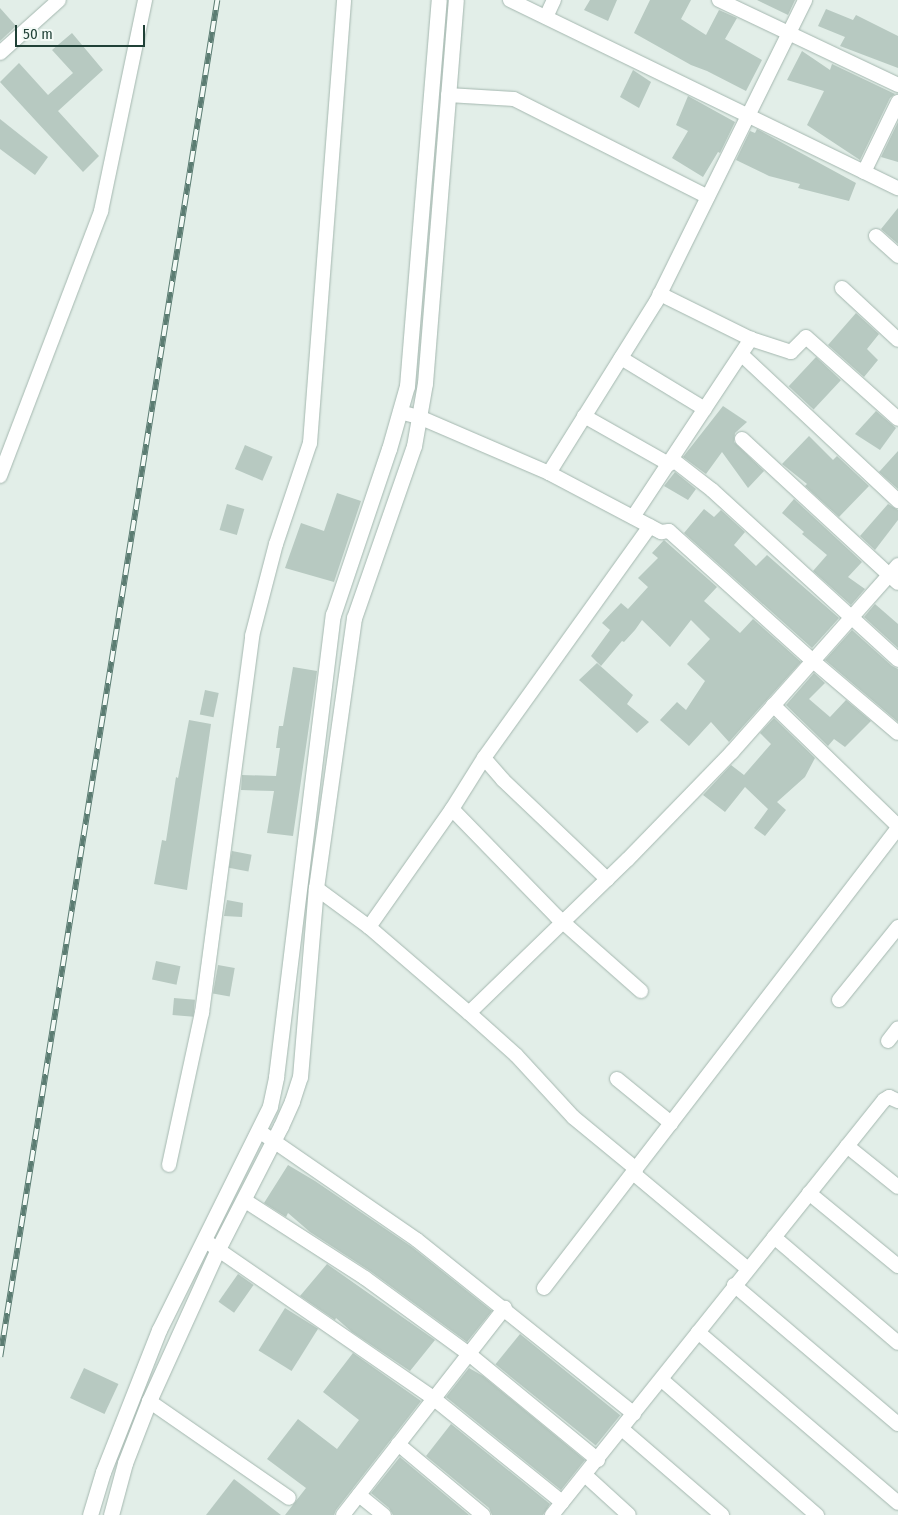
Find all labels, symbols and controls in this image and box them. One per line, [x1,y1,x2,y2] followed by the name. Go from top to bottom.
[18,15,148,47] scale bar
[23,25,53,43] text: 50 m

